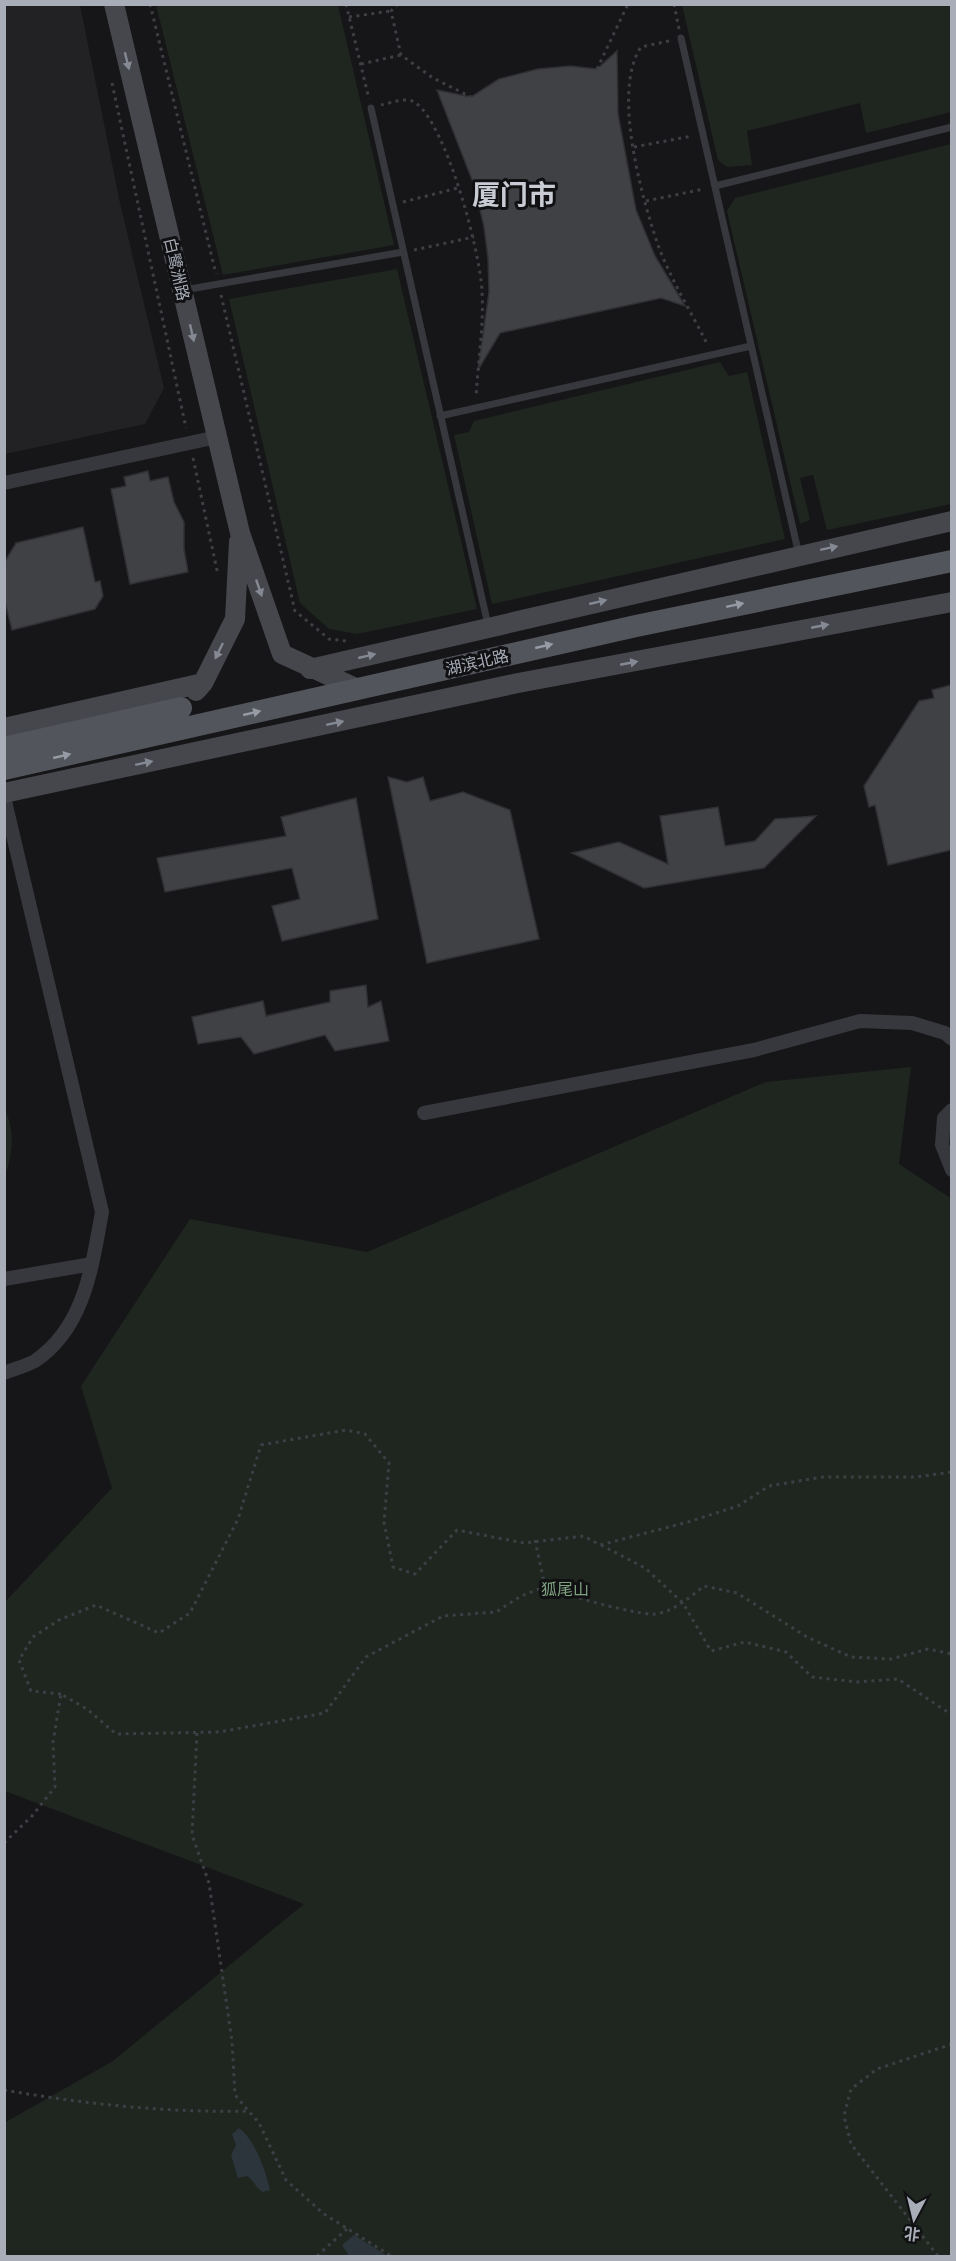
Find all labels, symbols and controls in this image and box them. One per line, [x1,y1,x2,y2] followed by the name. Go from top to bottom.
[123,52,133,71] one-way arrow
[472,180,556,211] district label: 厦门市
[161,236,192,302] street label: 白鹭洲路
[188,323,198,342] one-way arrow
[820,543,838,553] one-way arrow
[255,580,265,598] one-way arrow
[589,596,607,606] one-way arrow
[726,600,745,609] one-way arrow
[811,622,830,631] one-way arrow
[535,641,554,651] one-way arrow
[214,643,224,660] one-way arrow
[444,647,510,678] street label: 湖滨北路
[358,650,376,660] one-way arrow
[619,658,638,667] one-way arrow
[243,708,262,717] one-way arrow
[325,717,344,727] one-way arrow
[52,751,71,760] one-way arrow
[135,758,154,767] one-way arrow
[541,1581,589,1598] park label: 狐尾山
[884,2189,944,2249] north arrow
[903,2224,921,2243] text: 北

